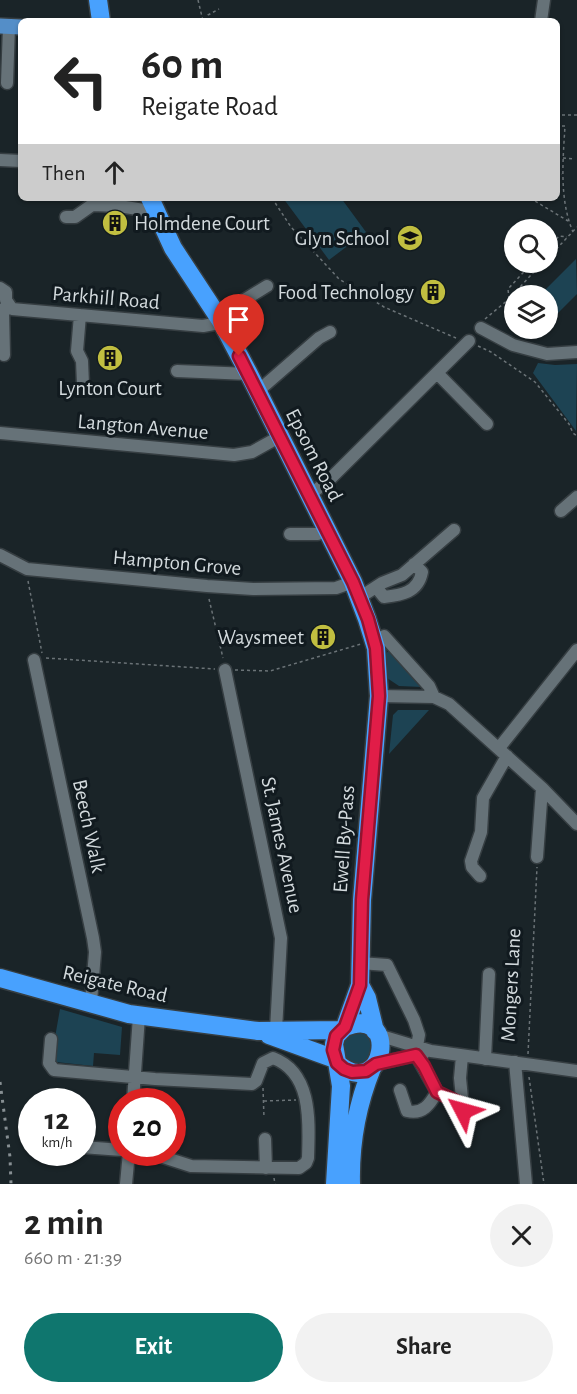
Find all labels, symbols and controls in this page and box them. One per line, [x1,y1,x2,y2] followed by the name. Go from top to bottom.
[42,42,120,120] icon: left
[141,44,223,86] text: 60 m
[141,93,278,120] text: Reigate Road
[98,156,131,189] icon: ahead
[42,162,86,184] text: Then
[100,208,130,238] building icon: Holmdene Court
[134,213,270,234] place label: Holmdene Court
[504,219,558,339] map controls
[504,219,558,273] button: search
[395,223,425,253] school or university icon: Glyn School
[295,228,390,249] place label: Glyn School
[418,277,448,307] building icon: Food Technology
[277,282,414,303] place label: Food Technology
[51,283,161,313] street label: Parkhill Road
[504,285,558,339] button: layers
[213,294,264,356] pin
[222,303,255,336] icon: arrive
[95,343,125,373] building icon: Lynton Court
[58,378,162,399] place label: Lynton Court
[282,405,346,505] street label: Epsom Road
[77,411,209,443] street label: Langton Avenue
[112,547,242,579] street label: Hampton Grove
[308,622,338,652] building icon: Waysmeet
[217,627,304,648] place label: Waysmeet
[257,775,307,915] street label: St. James Avenue
[69,777,109,875] street label: Beech Walk
[330,784,358,894] street label: Ewell By-Pass
[498,928,524,1042] street label: Mongers Lane
[61,962,169,1006] street label: Reigate Road
[431,1079,495,1143] position arrow
[108,1088,186,1166] speed limit sign: 20
[45,1105,69,1135] text: 12
[42,1135,72,1150] text: km/h
[490,1204,553,1267] button: close
[24,1205,104,1241] text: 2 min
[24,1248,122,1268] text: 660 m · 21:39
[24,1313,283,1382] button: Exit
[295,1313,553,1382] button: Share

